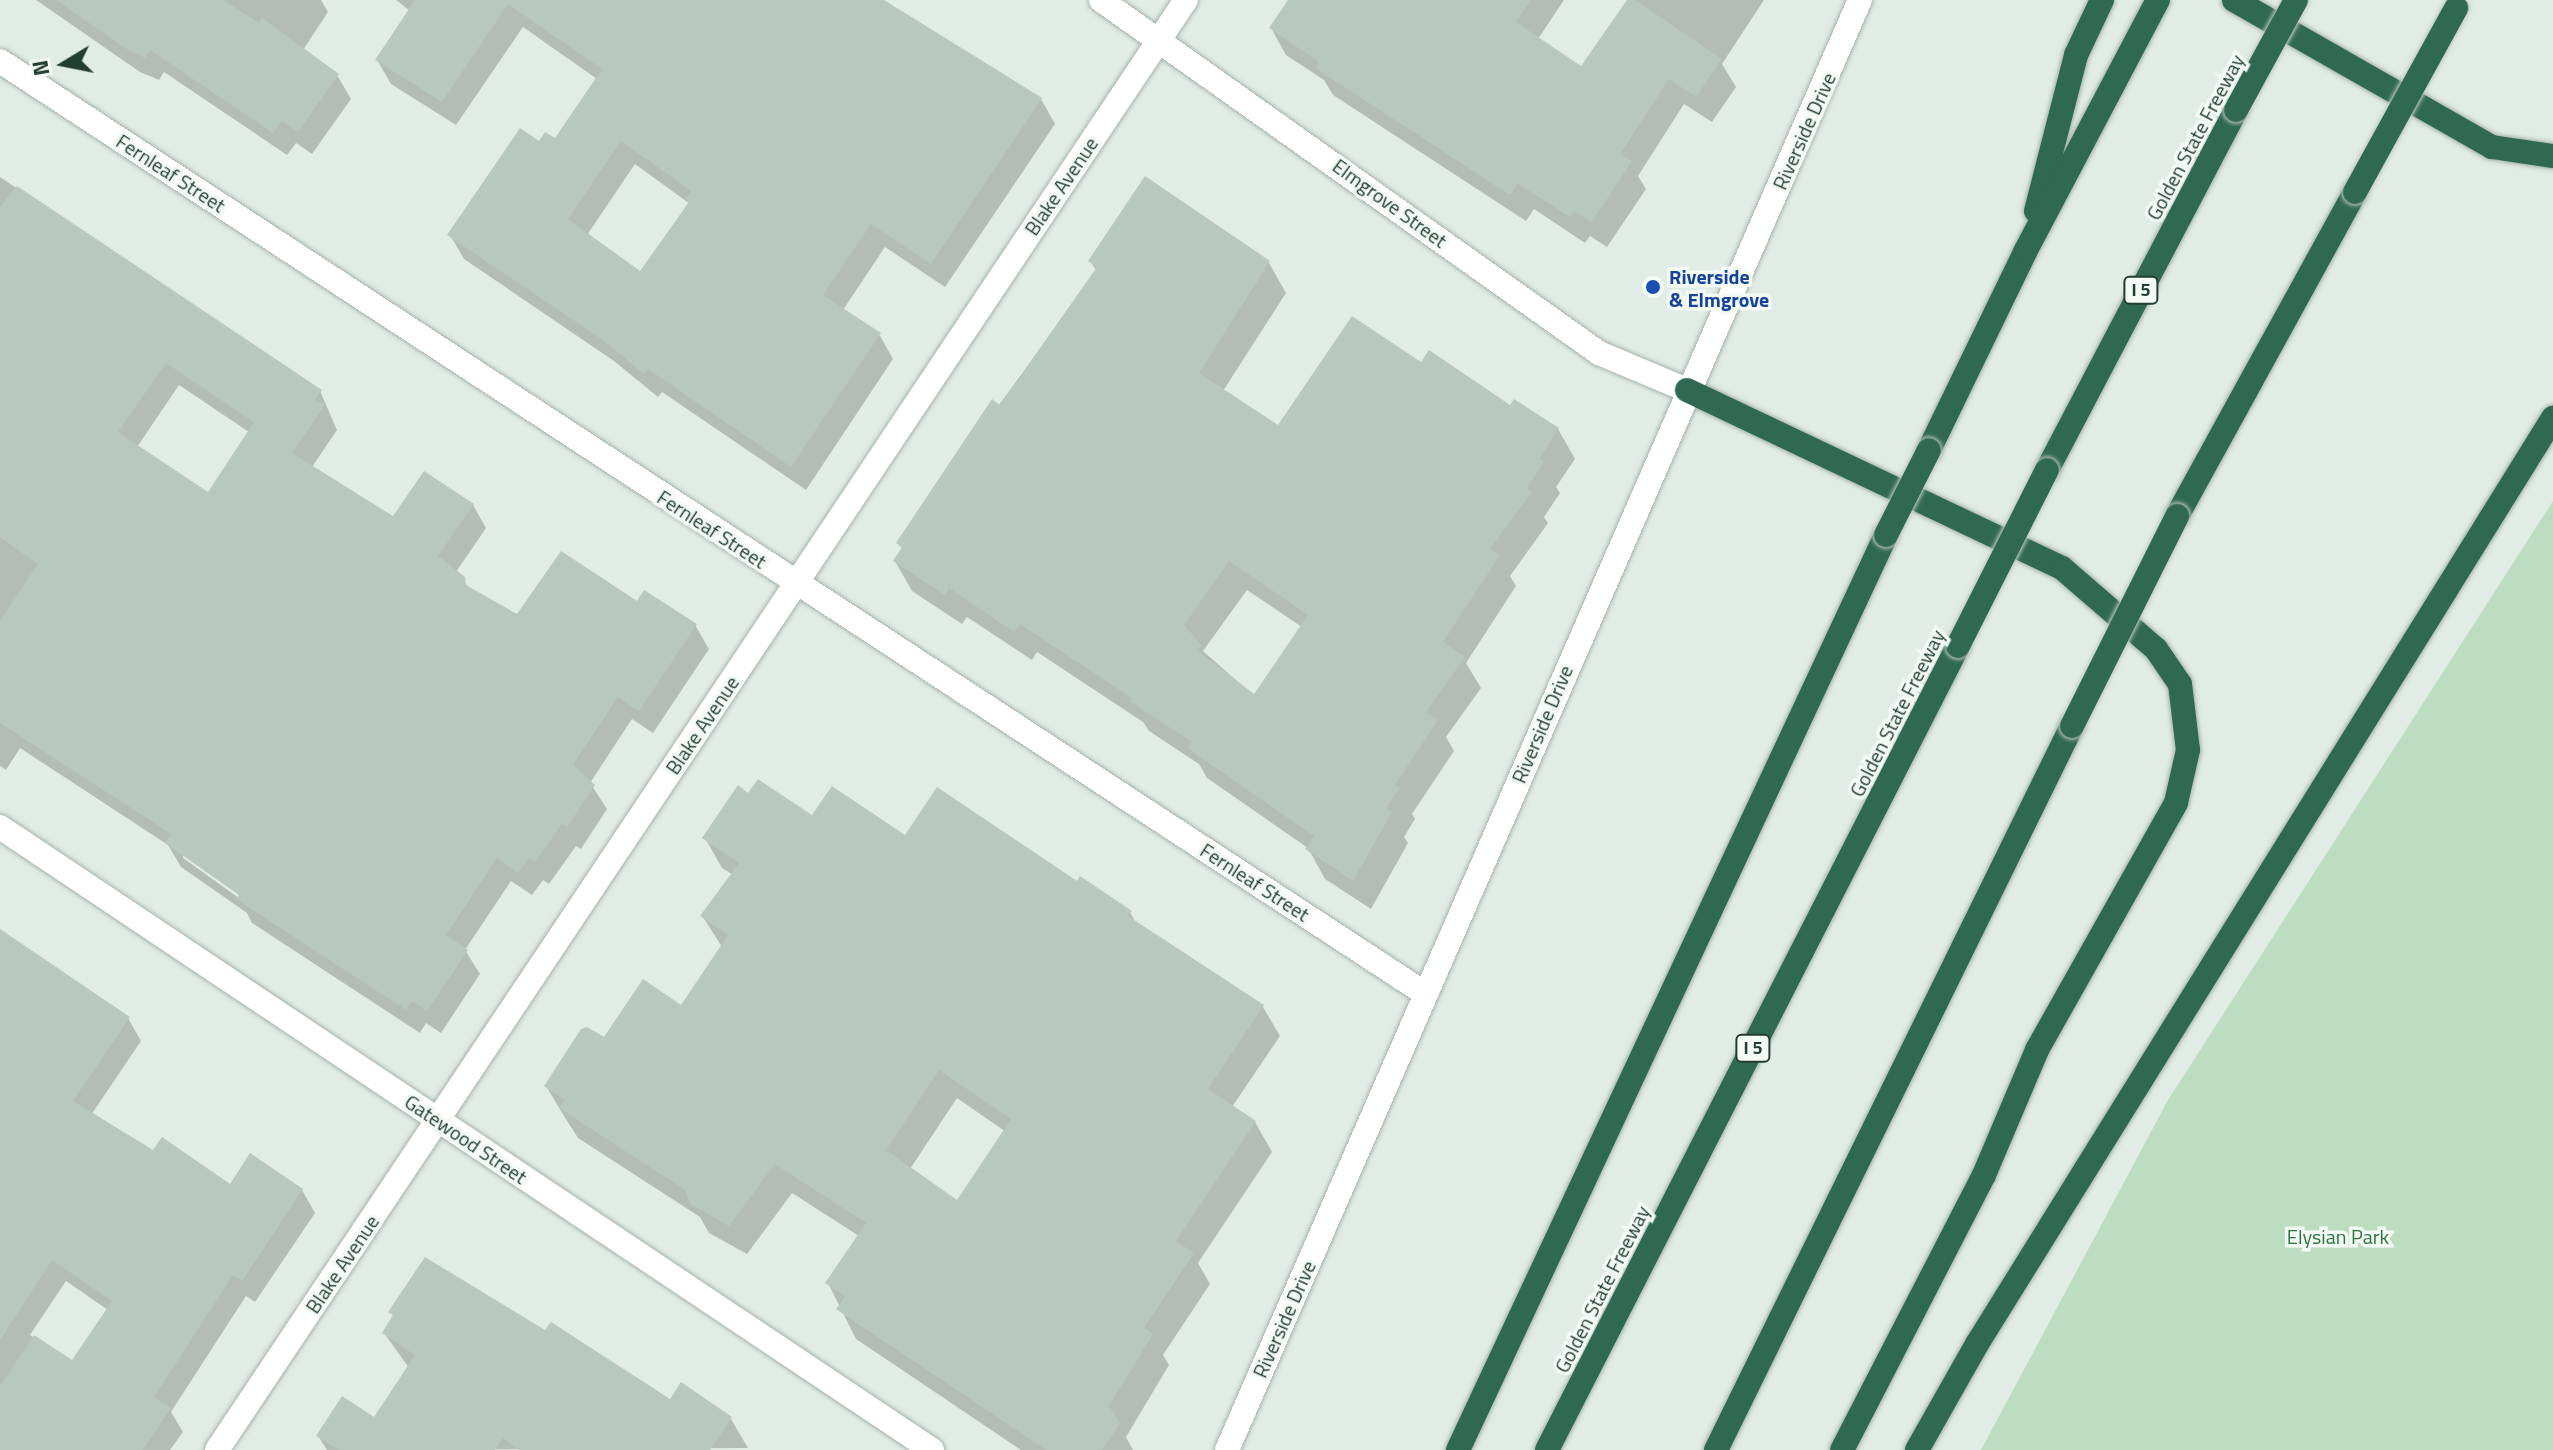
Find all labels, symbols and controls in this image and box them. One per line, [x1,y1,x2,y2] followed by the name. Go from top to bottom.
[24,24,104,104] north arrow
[2141,50,2249,224] street label: Golden State Freeway
[22,58,58,79] text: N
[1767,69,1841,193] street label: Riverside Drive
[112,129,230,217] street label: Fernleaf Street
[1019,132,1103,240] street label: Blake Avenue
[1328,154,1452,252] street label: Elmgrove Street
[1669,264,1769,311] place label: Riverside & Elmgrove
[2123,276,2159,304] road number: I 5
[1644,278,1662,296] marker: Riverside & Elmgrove
[653,485,771,573] street label: Fernleaf Street
[1844,625,1950,801] street label: Golden State Freeway
[1506,661,1578,787] street label: Riverside Drive
[660,671,744,779] street label: Blake Avenue
[1196,838,1314,926] street label: Fernleaf Street
[1735,1034,1771,1062] road number: I 5
[400,1089,532,1189] street label: Gatewood Street
[1549,1201,1655,1377] street label: Golden State Freeway
[300,1210,384,1318] street label: Blake Avenue
[2287,1224,2389,1248] park label: Elysian Park
[1247,1257,1321,1381] street label: Riverside Drive

